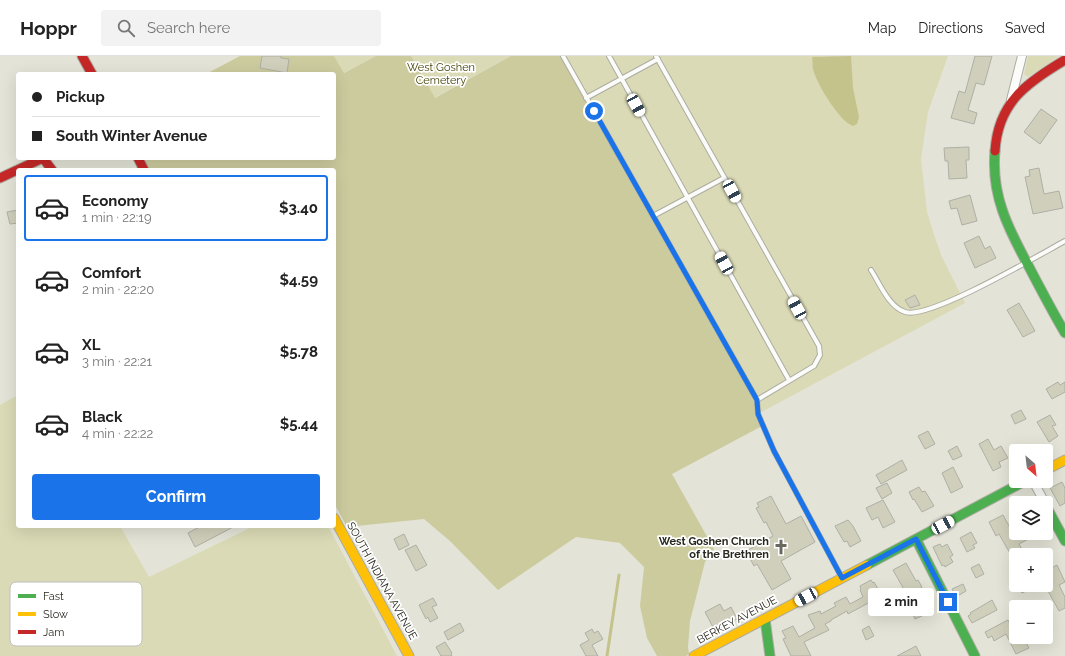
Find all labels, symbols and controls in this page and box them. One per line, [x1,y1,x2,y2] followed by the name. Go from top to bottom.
[101,10,381,46] search box
[20,17,77,39] text: Hoppr
[115,17,137,39] icon: search
[147,19,230,37] text: Search here
[868,20,896,36] text: Map
[918,20,983,36] text: Directions
[1005,20,1045,36] text: Saved
[407,61,475,87] park label: West Goshen Cemetery
[56,88,105,106] text: Pickup
[625,92,647,118] car
[585,102,603,120] route start
[56,127,207,145] text: South Winter Avenue
[721,178,743,204] car
[34,190,70,226] icon: car
[82,192,149,210] text: Economy
[279,199,318,217] text: $3.40
[82,210,152,225] text: 1 min · 22:19
[713,250,735,276] car
[34,262,70,298] icon: car
[82,264,141,282] text: Comfort
[279,271,318,289] text: $4.59
[82,282,154,297] text: 2 min · 22:20
[786,295,808,321] car
[34,334,70,370] icon: car
[82,336,100,354] text: XL
[280,343,318,361] text: $5.78
[82,354,152,369] text: 3 min · 22:21
[34,406,70,442] icon: car
[82,408,122,426] text: Black
[280,415,318,433] text: $5.44
[82,426,153,441] text: 4 min · 22:22
[1009,444,1053,488] north arrow
[1009,444,1053,644] map controls
[32,474,320,520] button: Confirm
[1009,496,1053,540] button: layers
[930,514,956,536] car
[344,520,420,642] street label: SOUTH INDIANA AVENUE
[659,535,769,561] place label: West Goshen Church of the Brethren
[772,538,790,556] church icon: West Goshen Church of the Brethren
[1009,548,1053,592] button: +
[10,582,142,646] legend
[793,586,819,608] car
[868,588,934,616] callout: 2 min
[43,590,64,603] text: Fast
[695,593,779,647] street label: BERKEY AVENUE
[939,593,957,611] route end
[884,594,918,609] text: 2 min
[1009,600,1053,644] button: −
[43,608,68,621] text: Slow
[43,626,64,639] text: Jam

